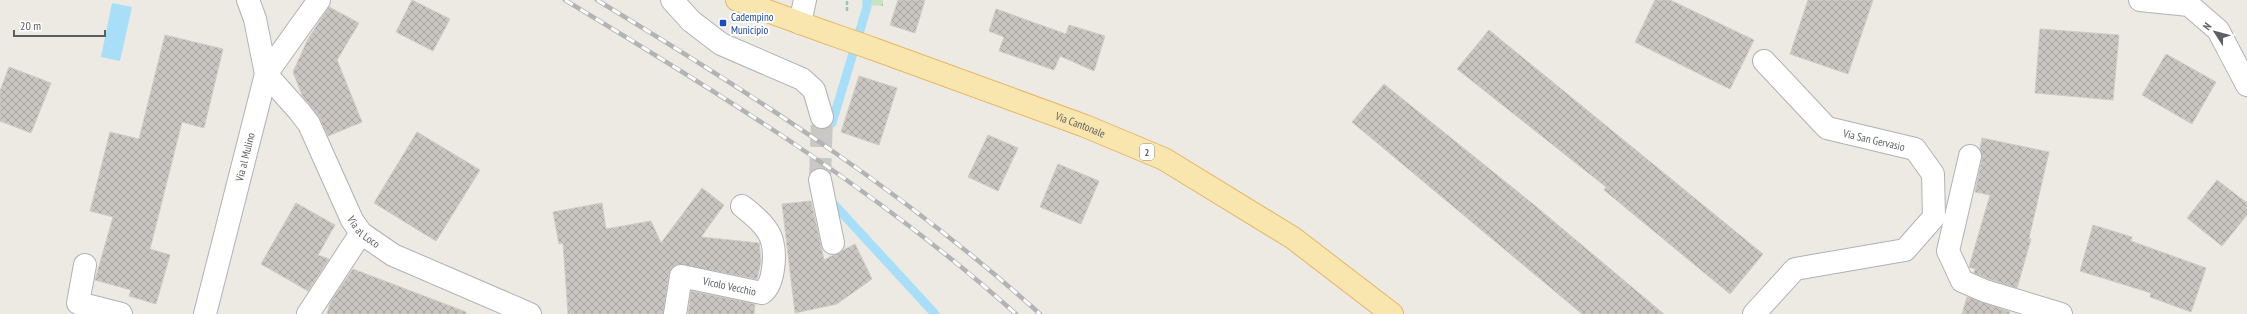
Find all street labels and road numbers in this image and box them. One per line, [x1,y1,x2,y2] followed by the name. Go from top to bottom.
[1053,108,1108,141] street label: Via Cantonale
[1841,126,1906,154] street label: Via San Gervasio
[232,131,258,184] street label: Via al Mulino
[1140,144,1154,160] road number: 2
[344,213,383,251] street label: Via al Loco
[701,274,758,299] street label: Vicolo Vecchio

